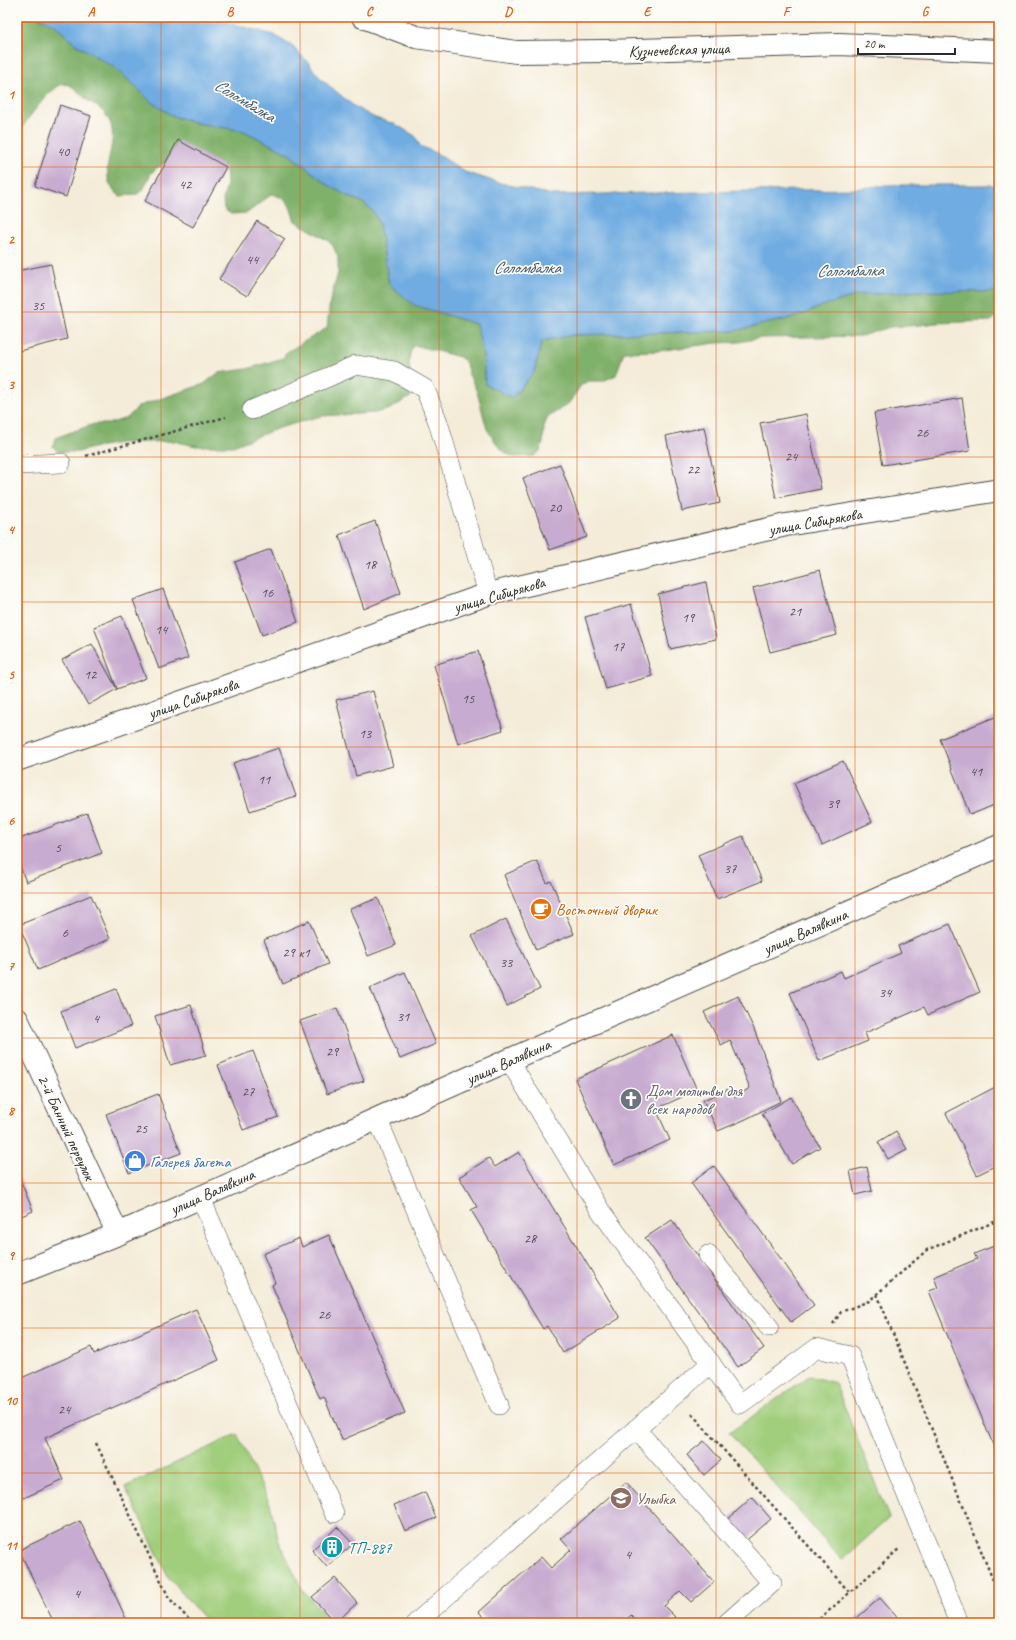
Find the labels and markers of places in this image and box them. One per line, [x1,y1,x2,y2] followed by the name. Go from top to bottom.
[528,896,554,922] cafe icon: Восточный дворик
[556,900,659,920] place label: Восточный дворик
[646,1081,743,1119] place label: Дом молитвы для всех народов
[618,1086,644,1112] church icon: Дом молитвы для всех народов
[122,1148,148,1174] shop icon: Галерея багета
[150,1152,232,1172] place label: Галерея багета
[608,1485,634,1511] school or university icon: Улыбка
[636,1489,676,1509] place label: Улыбка
[319,1534,345,1560] building icon: ТП-887
[348,1538,393,1558] place label: ТП-887

